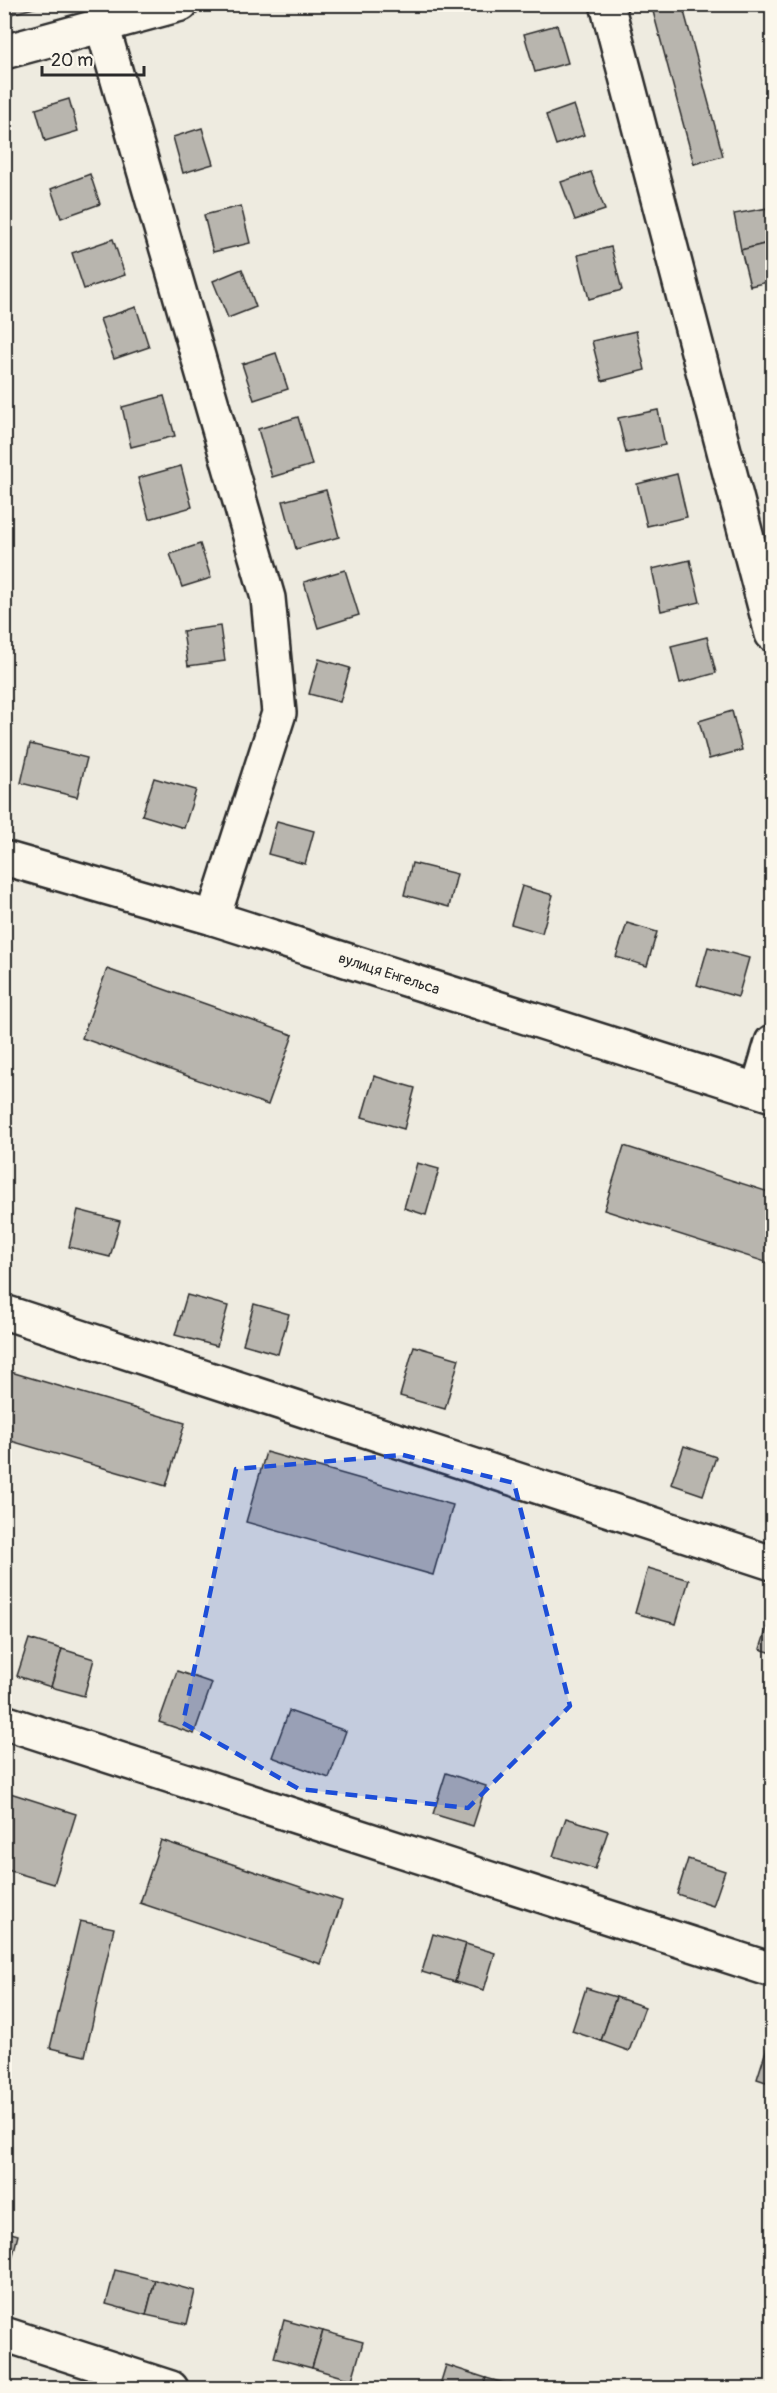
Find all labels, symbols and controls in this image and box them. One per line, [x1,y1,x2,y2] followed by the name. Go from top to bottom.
[42,39,144,77] scale bar
[51,49,93,72] text: 20 m
[336,949,442,999] street label: вулиця Енгельса

